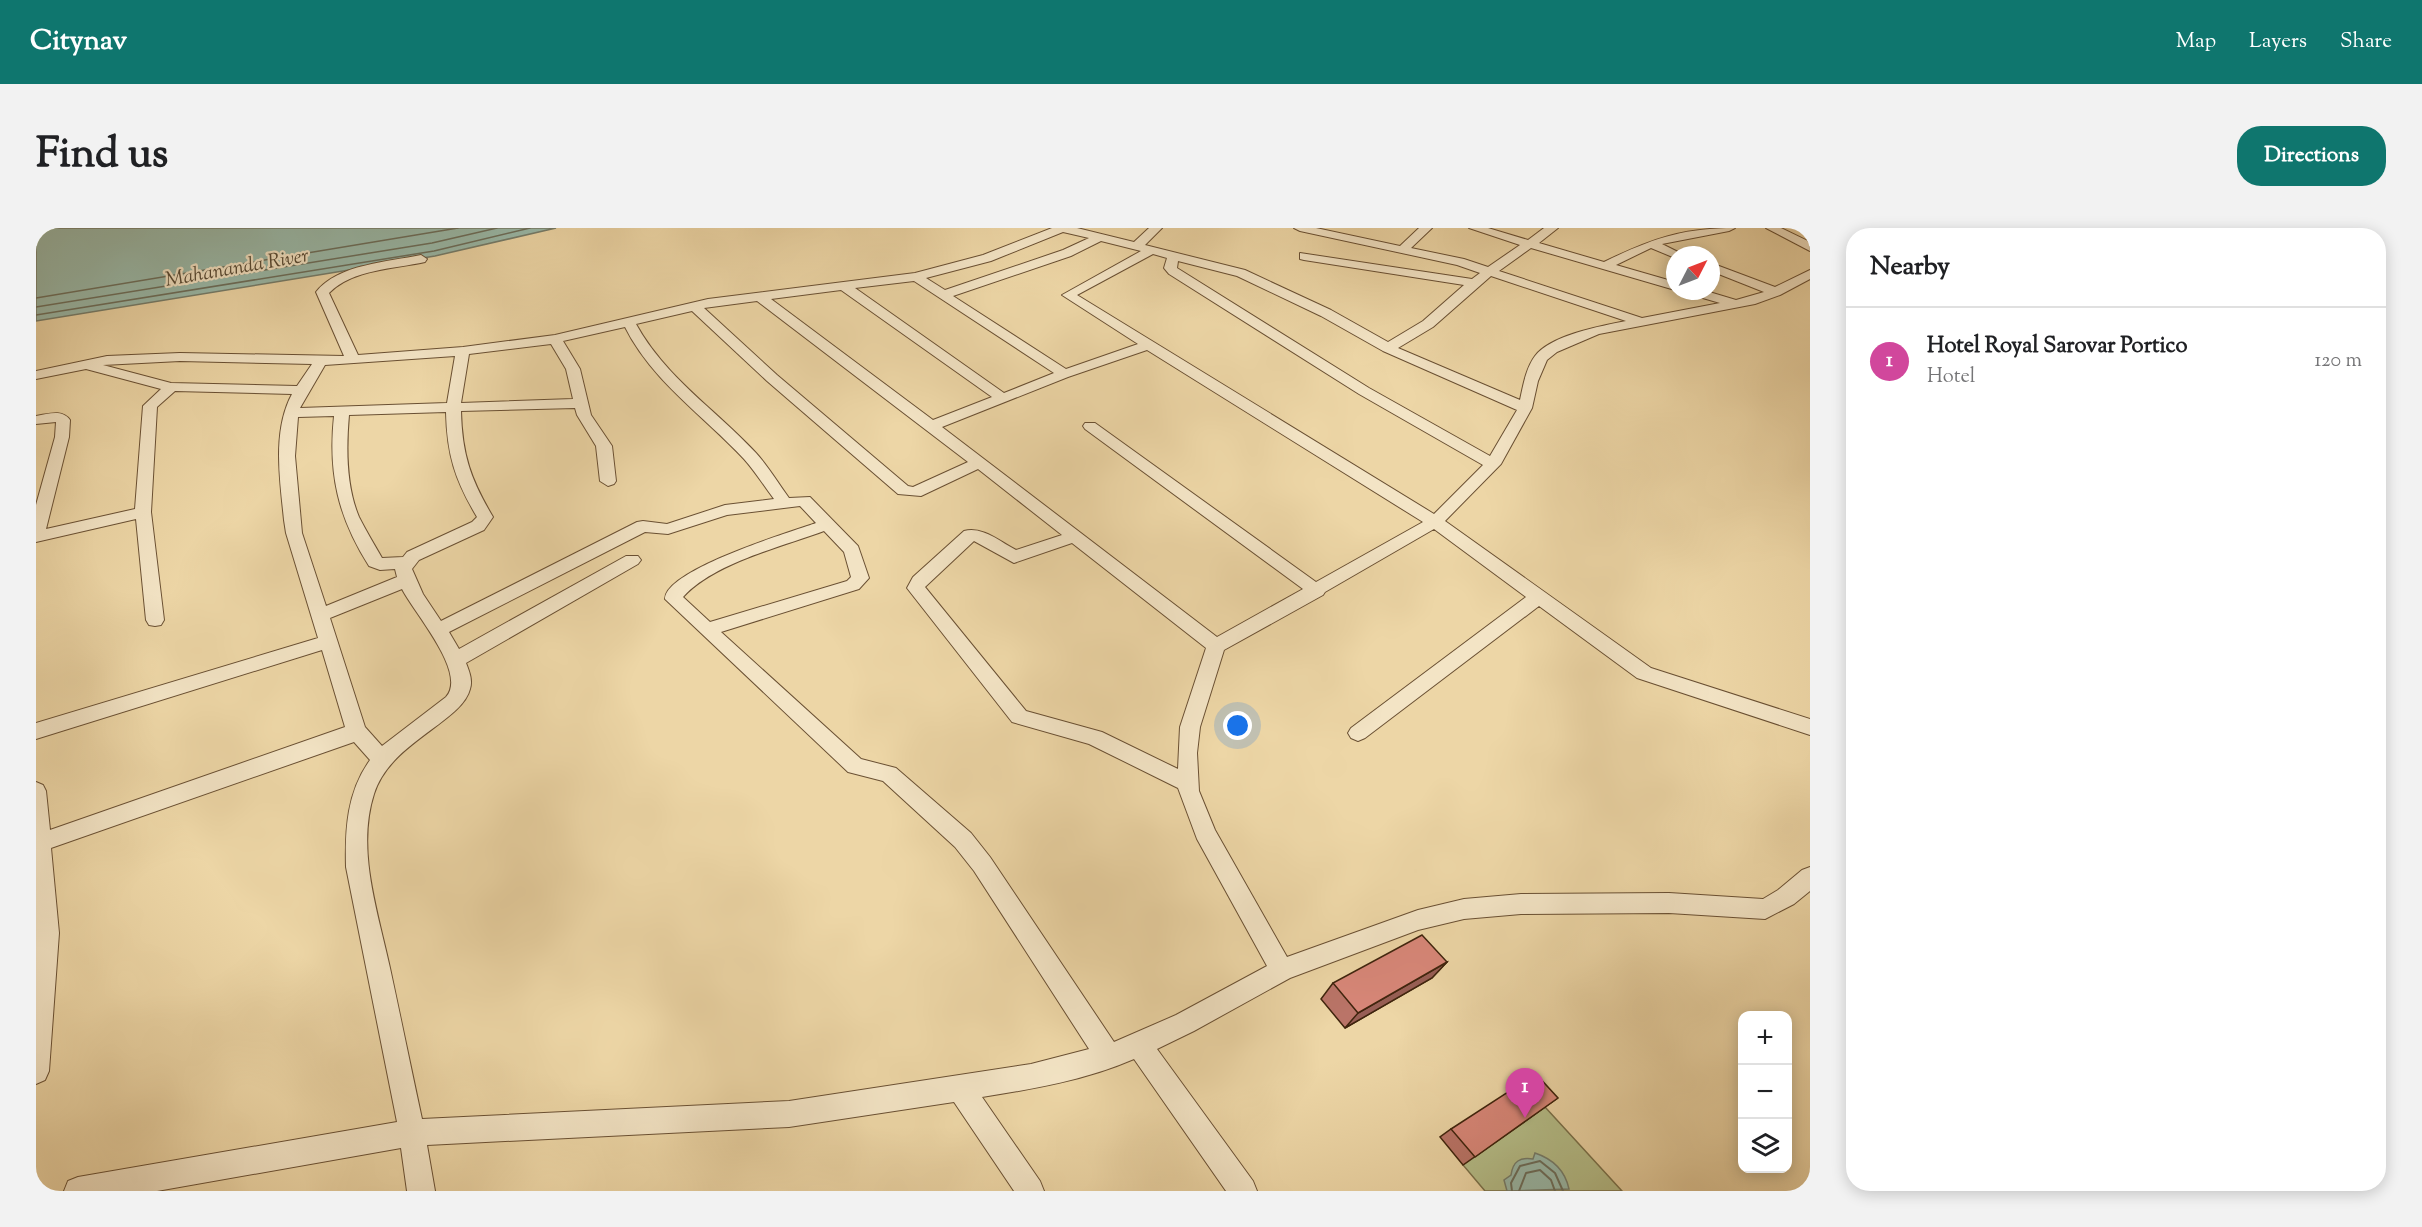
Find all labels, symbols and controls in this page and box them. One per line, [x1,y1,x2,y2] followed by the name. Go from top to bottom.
[30,22,127,62] text: Citynav
[2176,27,2216,57] text: Map
[2249,27,2307,57] text: Layers
[2340,27,2392,57] text: Share
[36,126,168,186] text: Find us
[2237,126,2386,186] button: Directions
[163,242,311,296] water label: Mahananda River
[1666,246,1720,300] north arrow
[1870,249,1950,286] text: Nearby
[1927,331,2188,363] text: Hotel Royal Sarovar Portico
[1886,347,1893,376] text: 1
[2314,347,2362,376] text: 120 m
[1927,363,1975,392] text: Hotel
[1223,711,1252,740] your location
[1738,1011,1792,1173] map controls
[1738,1011,1792,1065] button: +
[1738,1065,1792,1119] button: −
[1506,1068,1544,1118] pin: 1
[1738,1119,1792,1173] button: layers

